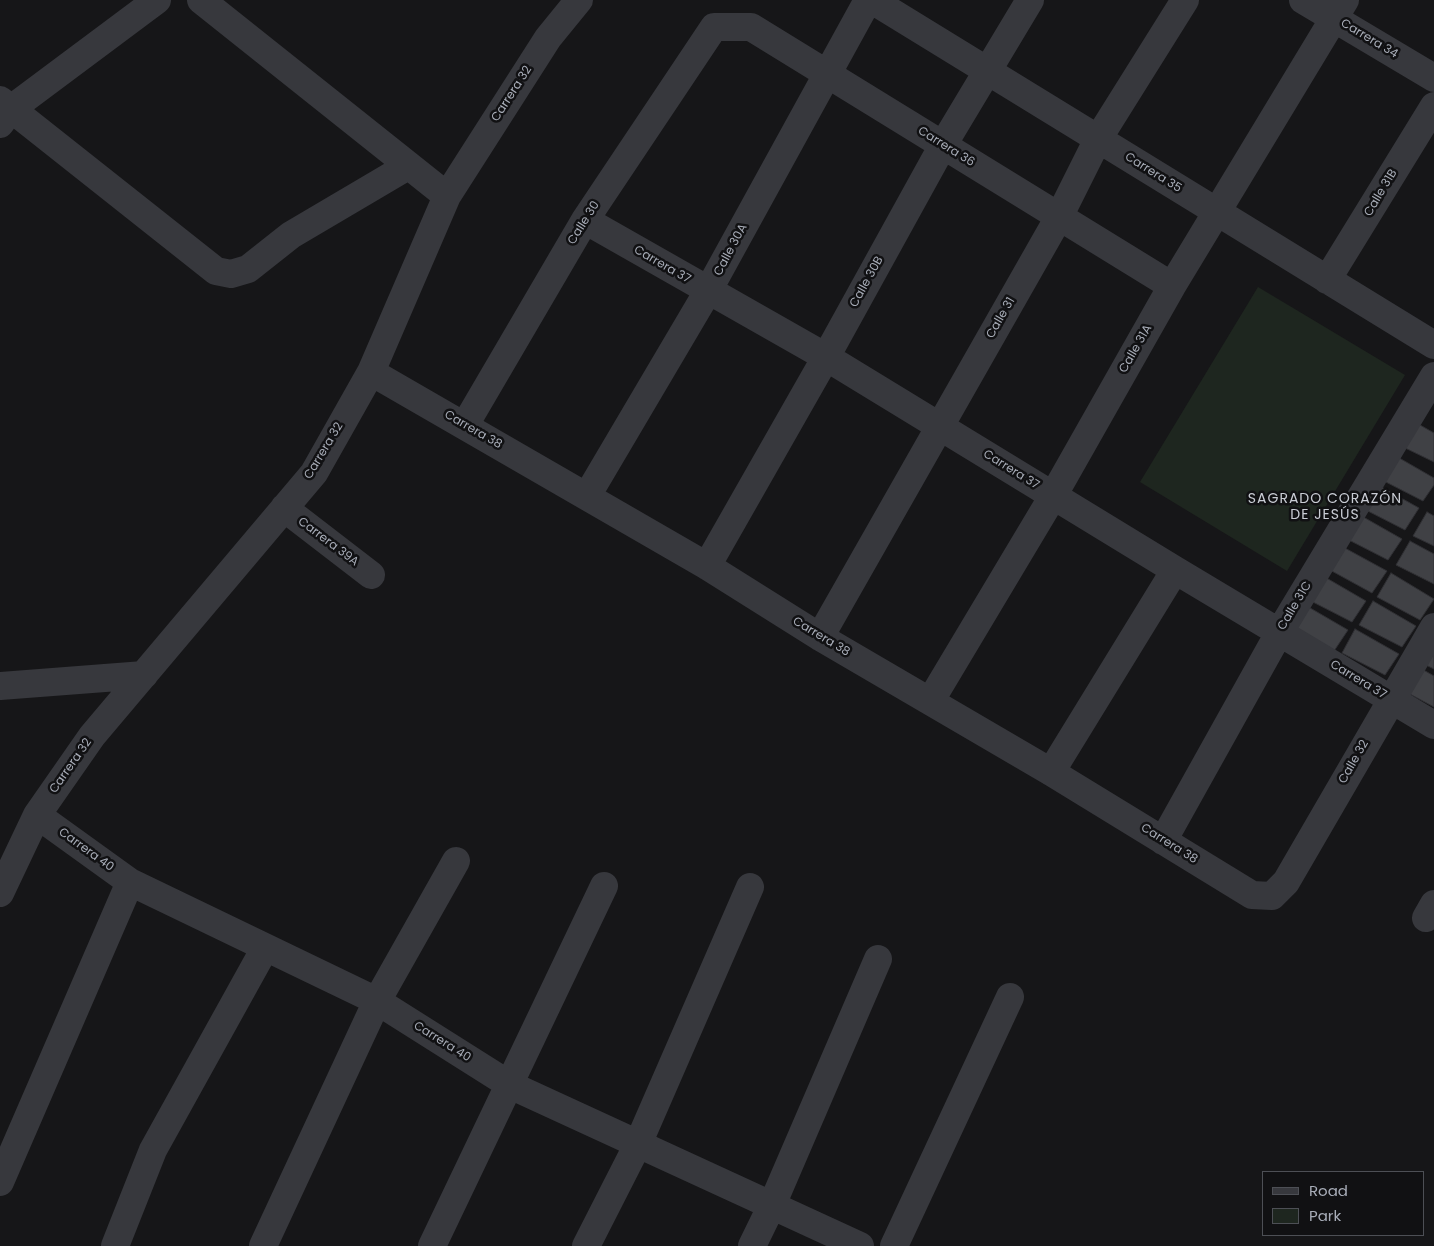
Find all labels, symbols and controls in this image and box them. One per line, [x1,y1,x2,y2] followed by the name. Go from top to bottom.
[1338,16,1400,62] street label: Carrera 34
[489,63,535,125] street label: Carrera 32
[915,124,977,170] street label: Carrera 36
[1122,150,1184,196] street label: Carrera 35
[1361,167,1401,219] street label: Calle 31B
[565,199,603,247] street label: Calle 30
[711,222,751,278] street label: Calle 30A
[631,243,693,287] street label: Carrera 37
[847,254,887,310] street label: Calle 30B
[984,295,1018,341] street label: Calle 31
[1117,322,1155,376] street label: Calle 31A
[442,408,504,452] street label: Carrera 38
[301,420,347,482] street label: Carrera 32
[980,447,1042,493] street label: Carrera 37
[1246,491,1404,524] district label: SAGRADO CORAZÓN DE JESÚS
[295,515,361,569] street label: Carrera 39A
[1275,579,1315,633] street label: Calle 31C
[790,614,852,660] street label: Carrera 38
[1327,658,1389,702] street label: Carrera 37
[47,736,95,796] street label: Carrera 32
[1336,738,1372,786] street label: Calle 32
[1138,821,1200,867] street label: Carrera 38
[56,825,116,875] street label: Carrera 40
[411,1019,473,1065] street label: Carrera 40
[1262,1171,1424,1236] legend
[1309,1180,1348,1201] text: Road
[1309,1205,1341,1226] text: Park

